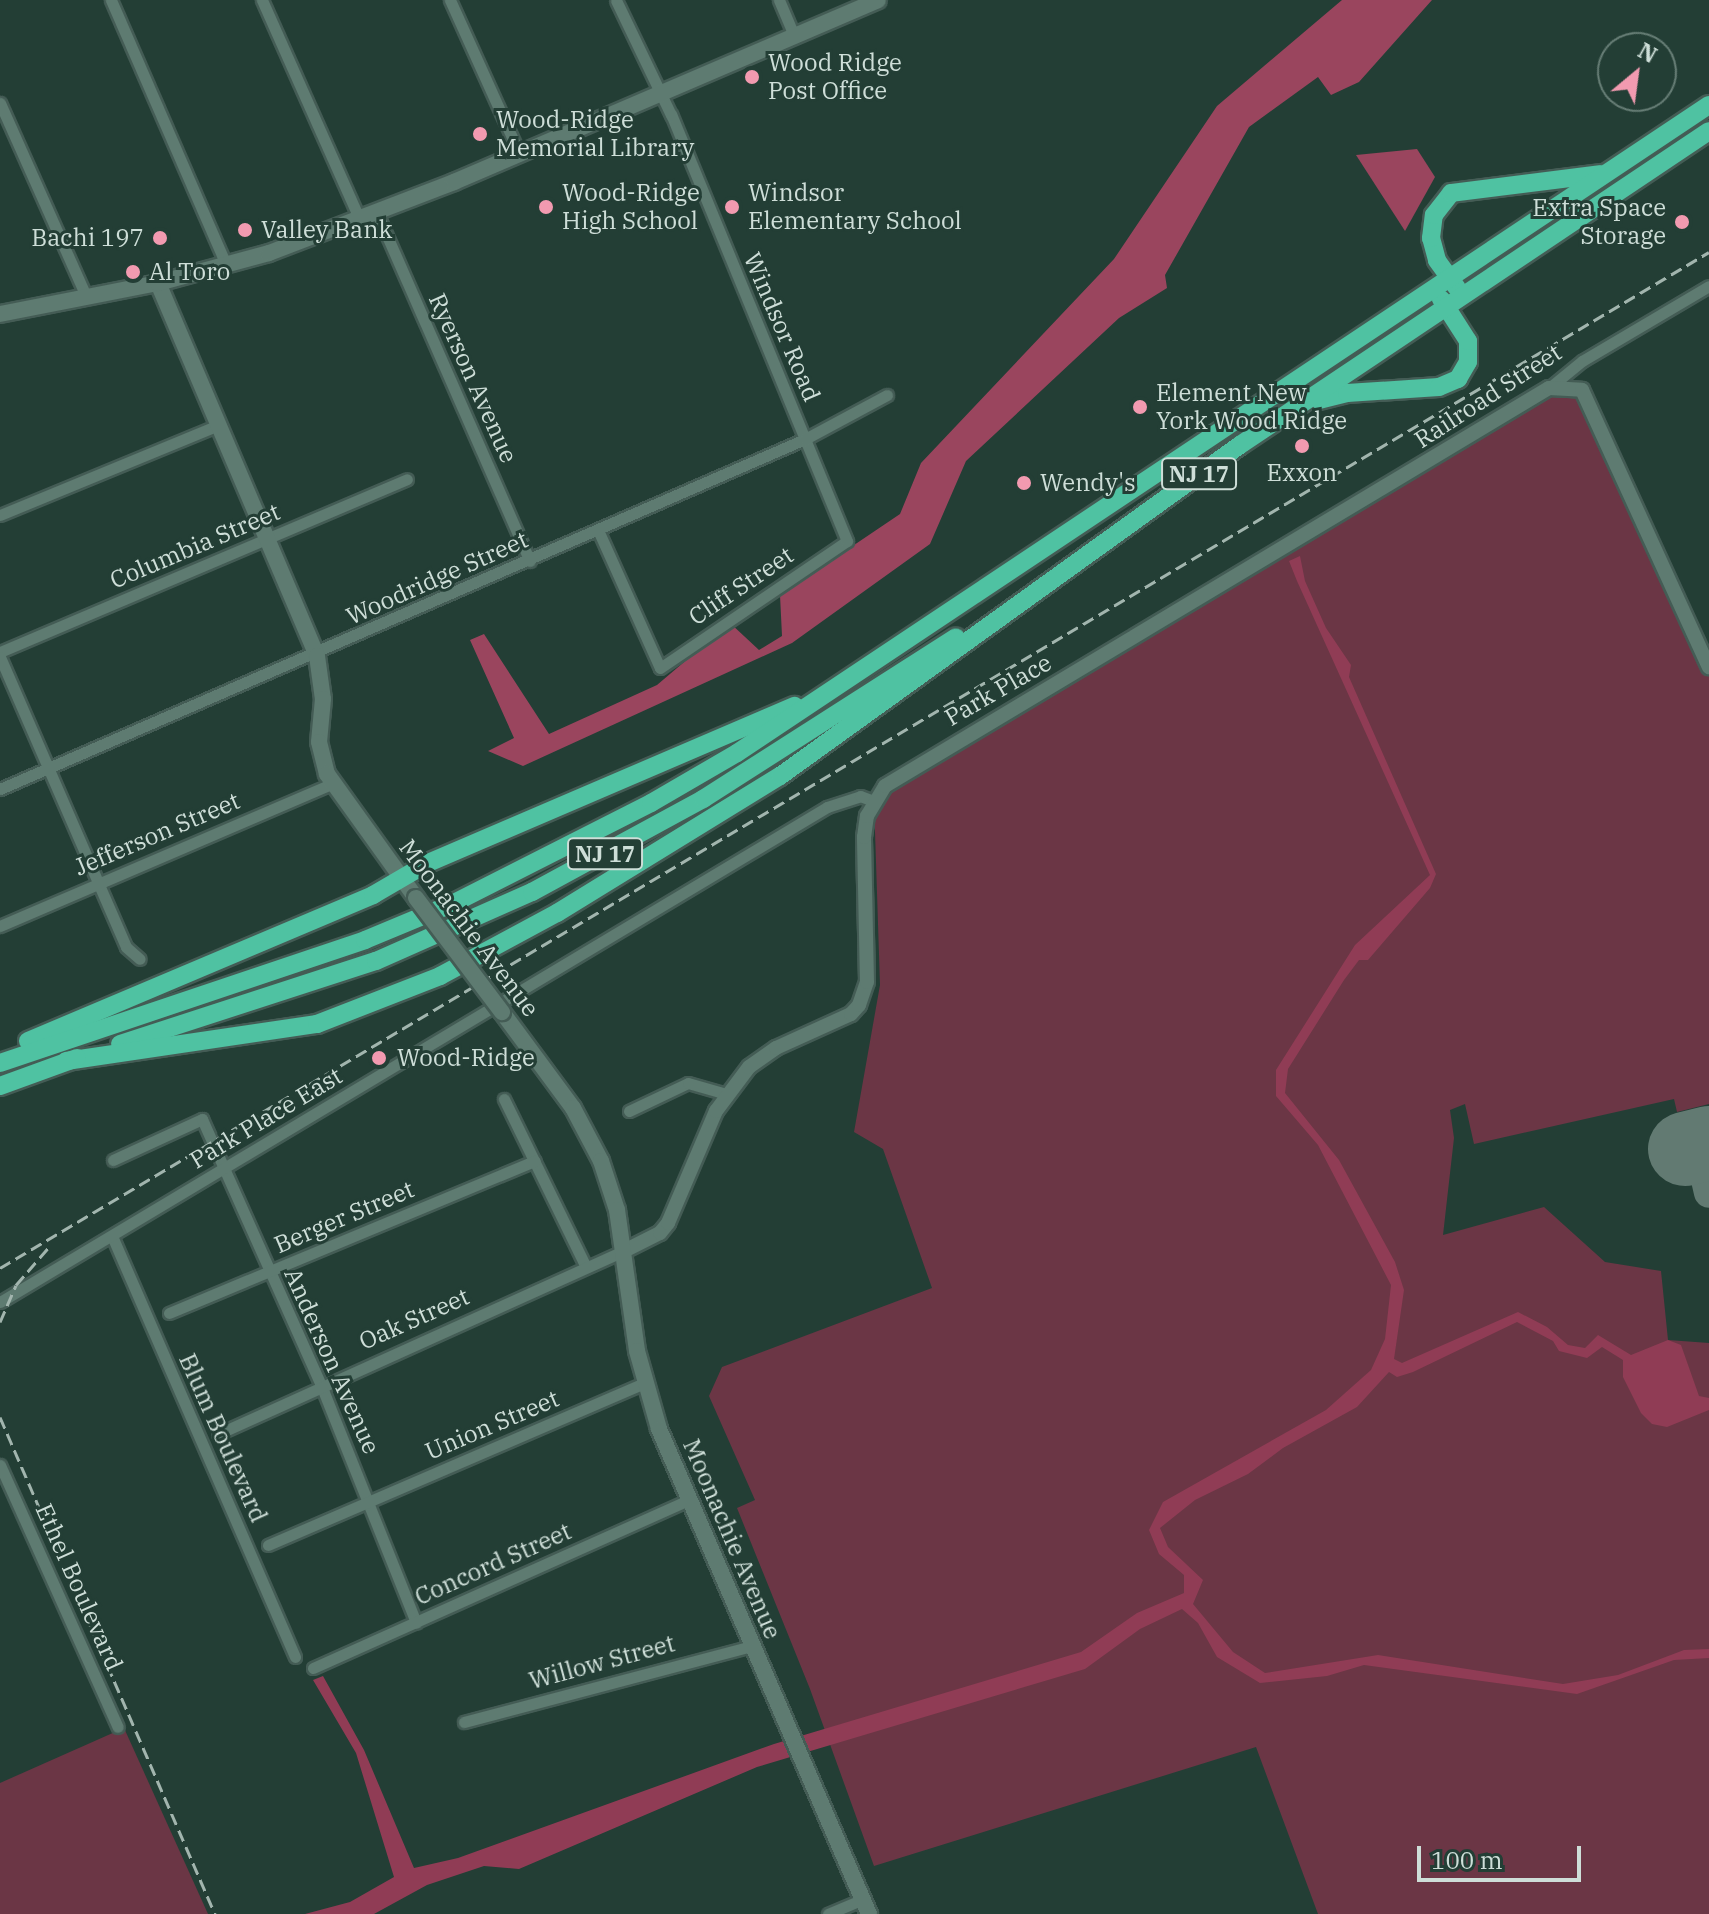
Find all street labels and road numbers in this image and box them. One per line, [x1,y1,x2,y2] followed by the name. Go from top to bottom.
[738,248,826,406] street label: Windsor Road
[423,289,523,467] street label: Ryerson Avenue
[1409,338,1567,454] street label: Railroad Street
[1161,456,1237,492] road number: NJ 17
[106,497,284,595] street label: Columbia Street
[342,525,532,631] street label: Woodridge Street
[683,541,799,631] street label: Cliff Street
[940,648,1056,732] street label: Park Place
[70,786,244,882] street label: Jefferson Street
[393,834,545,1022] street label: Moonachie Avenue
[567,836,643,872] road number: NJ 17
[185,1061,347,1175] street label: Park Place East
[270,1175,418,1259] street label: Berger Street
[278,1264,386,1458] street label: Anderson Avenue
[355,1282,473,1356] street label: Oak Street
[173,1349,273,1527] street label: Blum Boulevard
[421,1384,563,1466] street label: Union Street
[677,1435,787,1643] street label: Moonachie Avenue
[29,1499,129,1675] street label: Ethel Boulevard
[410,1517,576,1611] street label: Concord Street
[526,1629,678,1695] street label: Willow Street

